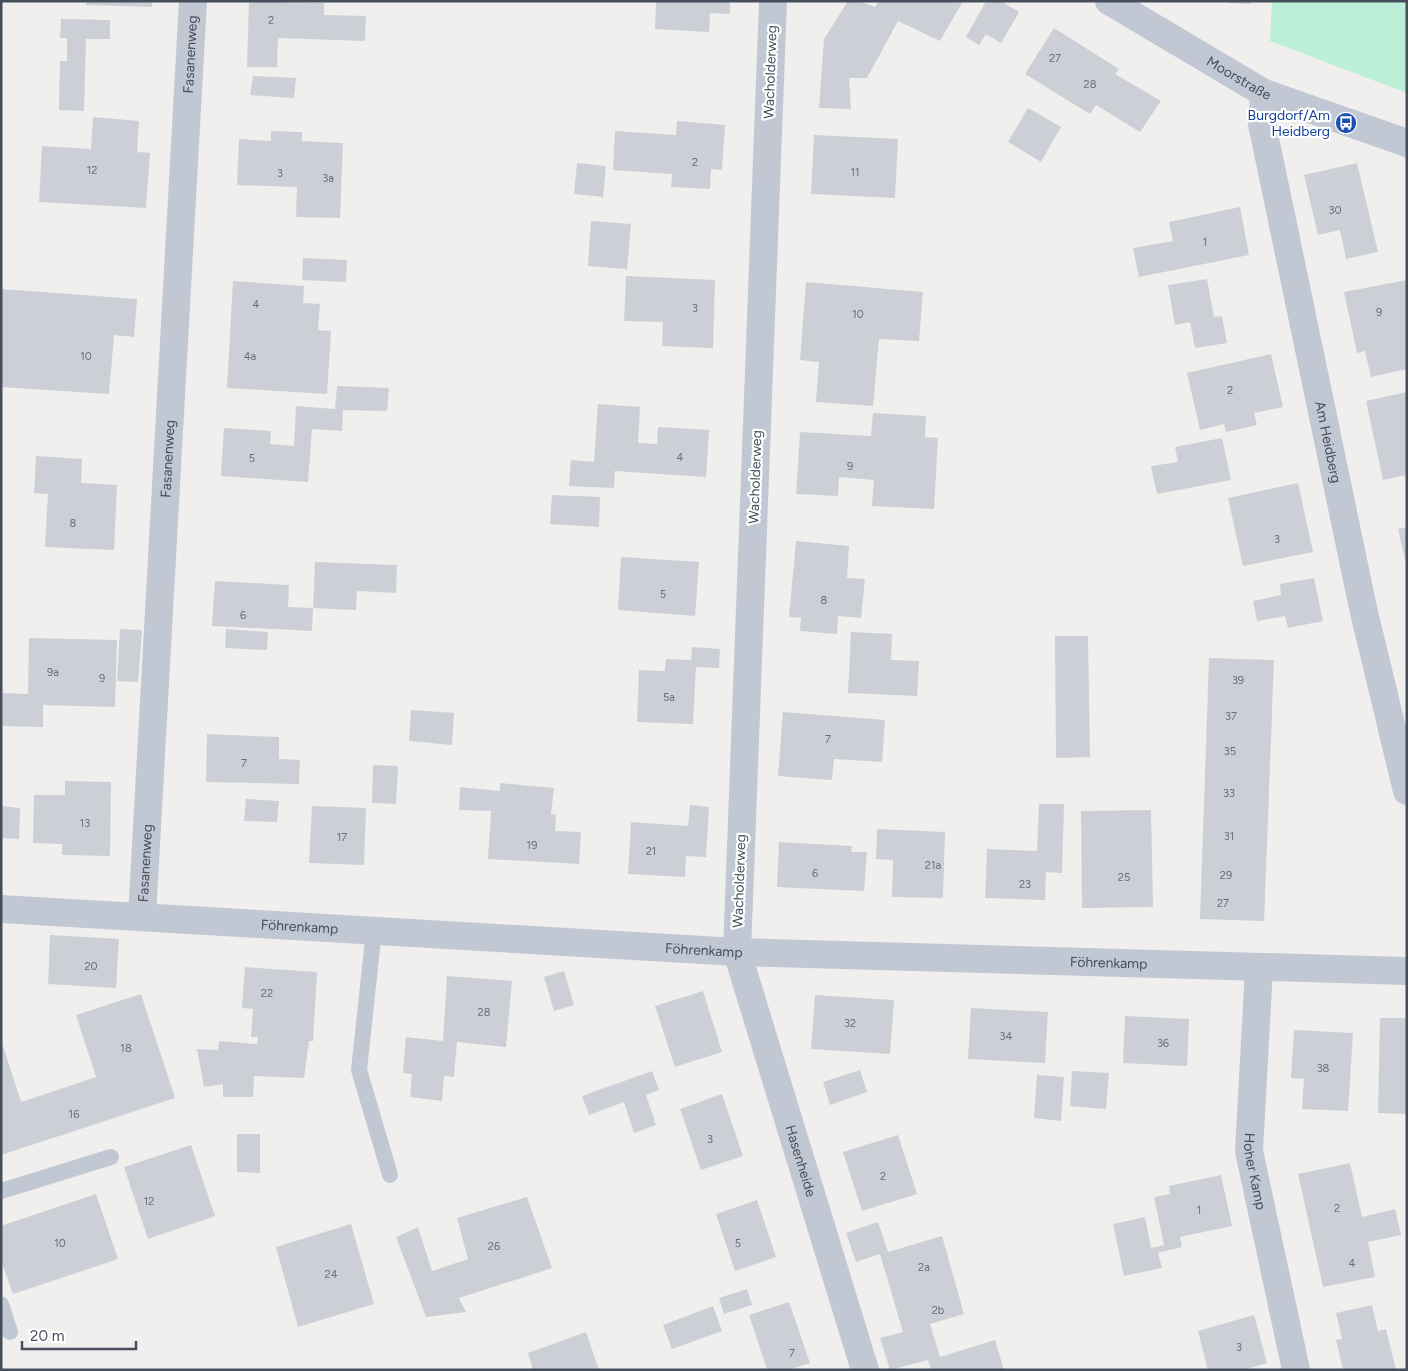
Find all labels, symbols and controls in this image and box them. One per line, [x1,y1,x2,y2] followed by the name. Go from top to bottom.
[268,14,274,27] house number: 2
[180,15,201,94] street label: Fasanenweg
[760,25,781,119] street label: Wacholderweg
[1049,52,1061,65] house number: 27
[1203,53,1273,104] street label: Moorstraße
[1084,78,1097,91] house number: 28
[1248,107,1330,140] place label: Burgdorf/Am Heidberg
[1334,111,1358,135] bus stop icon: Burgdorf/Am Heidberg
[692,156,698,169] house number: 2
[87,164,97,177] house number: 12
[850,166,860,179] house number: 11
[277,167,283,180] house number: 3
[322,172,334,185] house number: 3a
[1328,204,1342,217] house number: 30
[1203,236,1207,249] house number: 1
[253,298,260,311] house number: 4
[692,302,698,315] house number: 3
[1376,306,1382,319] house number: 9
[852,308,864,321] house number: 10
[80,350,92,363] house number: 10
[244,350,256,363] house number: 4a
[1227,384,1233,397] house number: 2
[1311,400,1345,485] street label: Am Heidberg
[157,419,179,498] street label: Fasanenweg
[745,430,766,524] street label: Wacholderweg
[677,451,684,464] house number: 4
[249,452,255,465] house number: 5
[847,460,853,473] house number: 9
[70,517,77,530] house number: 8
[1274,533,1280,546] house number: 3
[660,588,666,601] house number: 5
[821,594,828,607] house number: 8
[240,609,246,622] house number: 6
[47,666,59,679] house number: 9a
[99,672,105,685] house number: 9
[1232,674,1244,687] house number: 39
[663,691,675,704] house number: 5a
[1225,710,1237,723] house number: 37
[825,733,831,746] house number: 7
[1224,745,1236,758] house number: 35
[241,757,247,770] house number: 7
[1223,787,1235,800] house number: 33
[80,817,90,830] house number: 13
[135,824,156,903] street label: Fasanenweg
[1224,830,1234,843] house number: 31
[337,831,347,844] house number: 17
[729,834,750,928] street label: Wacholderweg
[527,839,537,852] house number: 19
[646,845,656,858] house number: 21
[925,859,941,872] house number: 21a
[812,867,818,880] house number: 6
[1220,869,1232,882] house number: 29
[1118,871,1130,884] house number: 25
[1019,878,1031,891] house number: 23
[1217,897,1229,910] house number: 27
[260,916,339,938] street label: Föhrenkamp
[665,940,743,961] street label: Föhrenkamp
[1070,953,1148,973] street label: Föhrenkamp
[84,960,98,973] house number: 20
[261,987,273,1000] house number: 22
[478,1006,491,1019] house number: 28
[844,1017,856,1030] house number: 32
[1000,1030,1013,1043] house number: 34
[1157,1037,1169,1050] house number: 36
[120,1042,132,1055] house number: 18
[1317,1062,1330,1075] house number: 38
[69,1108,79,1121] house number: 16
[781,1123,820,1199] street label: Hasenheide
[1240,1132,1269,1211] street label: Hoher Kamp
[707,1133,713,1146] house number: 3
[880,1170,886,1183] house number: 2
[144,1195,154,1208] house number: 12
[1334,1202,1340,1215] house number: 2
[1197,1204,1201,1217] house number: 1
[54,1237,66,1250] house number: 10
[735,1237,741,1250] house number: 5
[488,1240,500,1253] house number: 26
[1349,1257,1356,1270] house number: 4
[918,1261,930,1274] house number: 2a
[325,1268,338,1281] house number: 24
[932,1304,944,1317] house number: 2b
[22,1318,136,1350] scale bar
[30,1327,64,1345] text: 20 m
[1236,1341,1242,1354] house number: 3
[789,1347,795,1360] house number: 7

